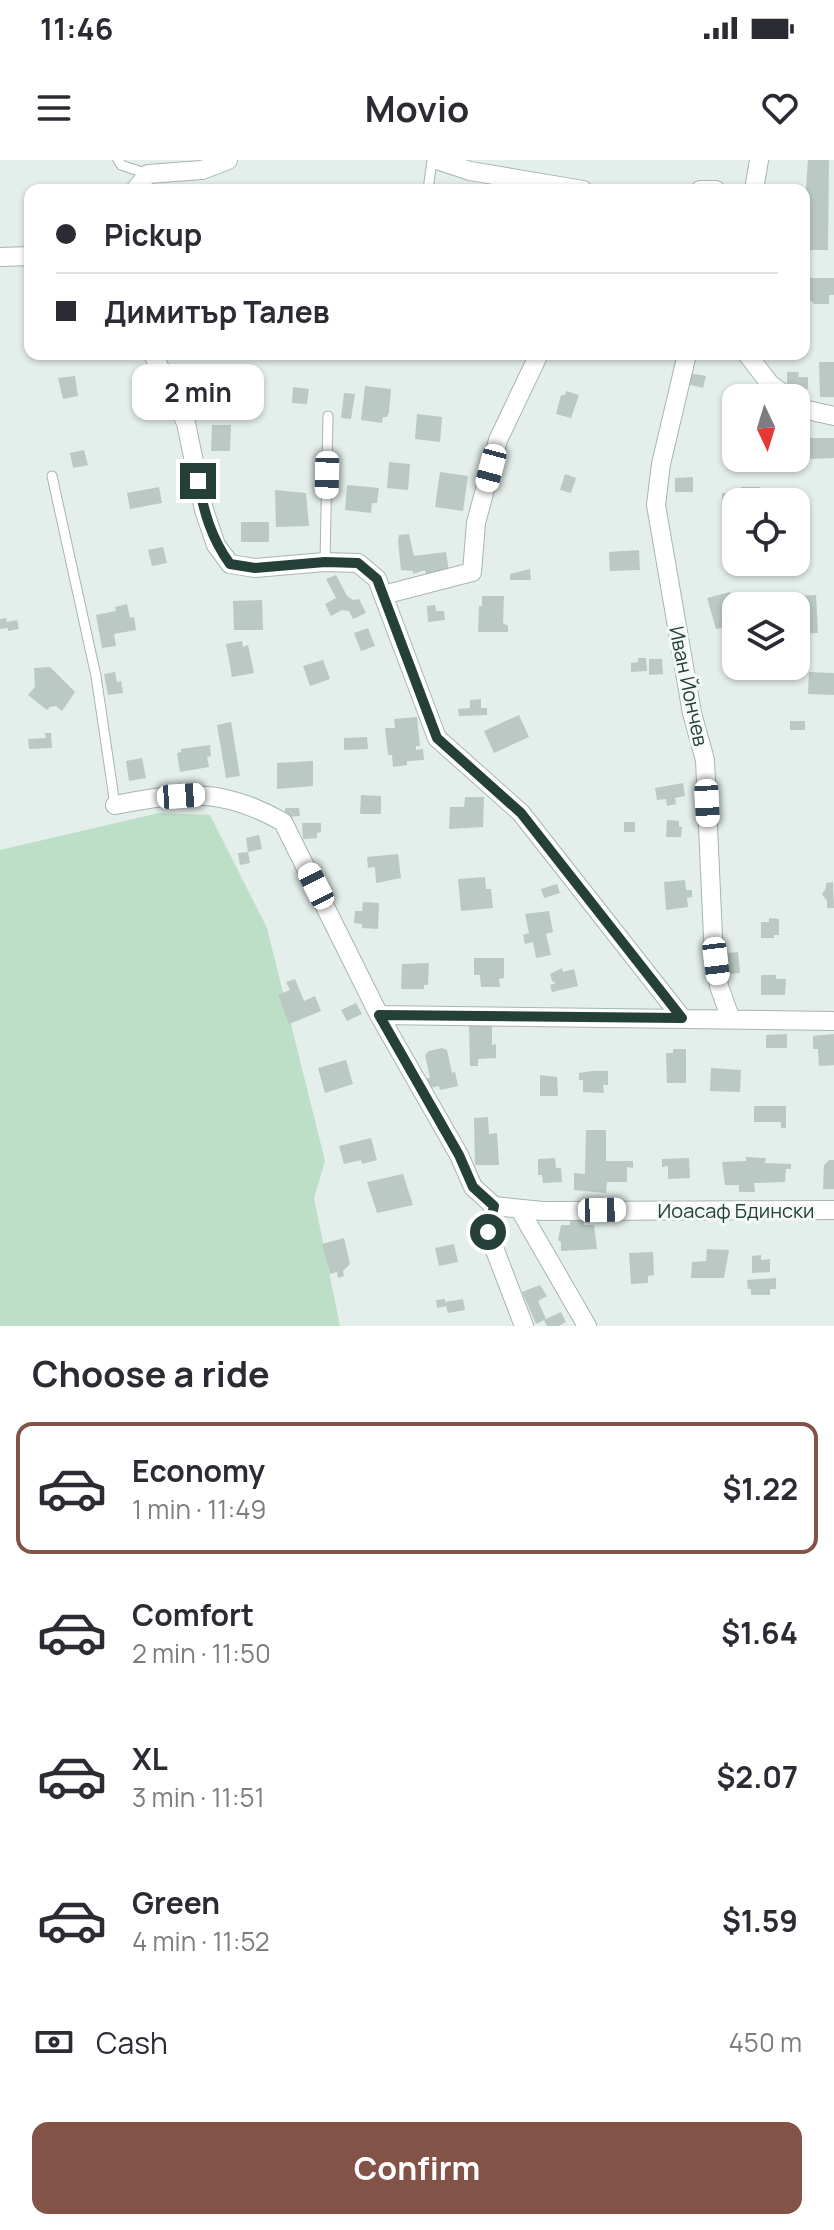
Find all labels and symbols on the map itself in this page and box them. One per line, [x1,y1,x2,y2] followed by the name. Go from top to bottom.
[132,365,264,421] callout: 2 min
[722,384,810,472] north arrow
[473,442,509,494] car
[315,451,339,499] car
[180,463,216,499] route end
[663,624,715,749] street label: Иван Йончев
[694,778,720,828] car
[156,782,206,810] car
[294,859,338,913] car
[701,936,731,986] car
[658,1197,814,1224] street label: Иоасаф Бдински
[578,1198,626,1222] car
[470,1214,506,1250] route start

